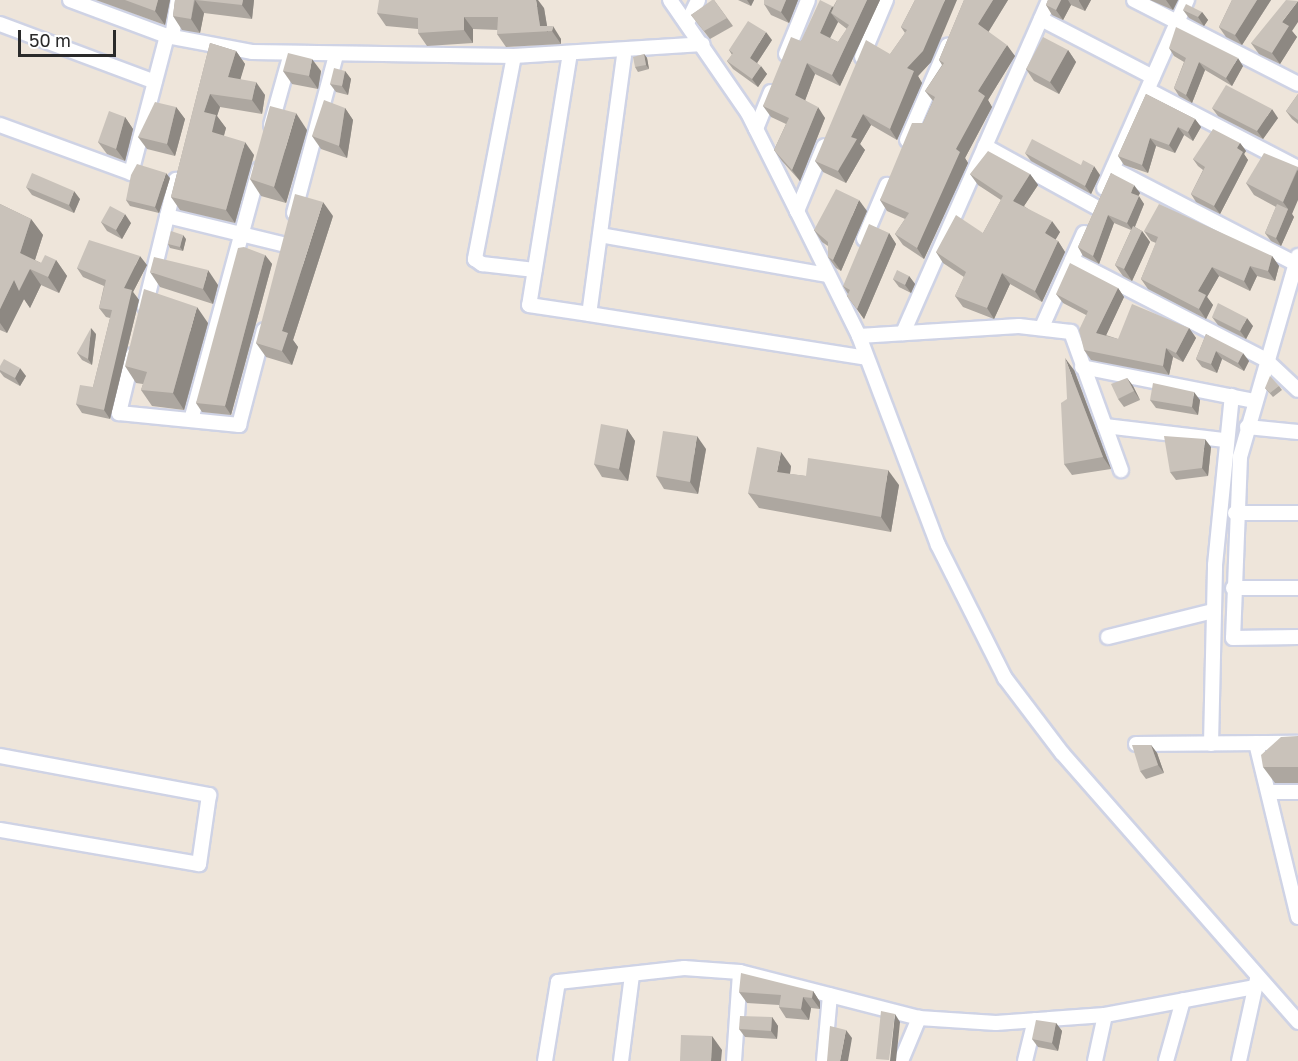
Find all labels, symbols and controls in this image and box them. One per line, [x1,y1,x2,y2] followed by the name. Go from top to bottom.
[21,18,118,56] scale bar
[29,29,71,51] text: 50 m

